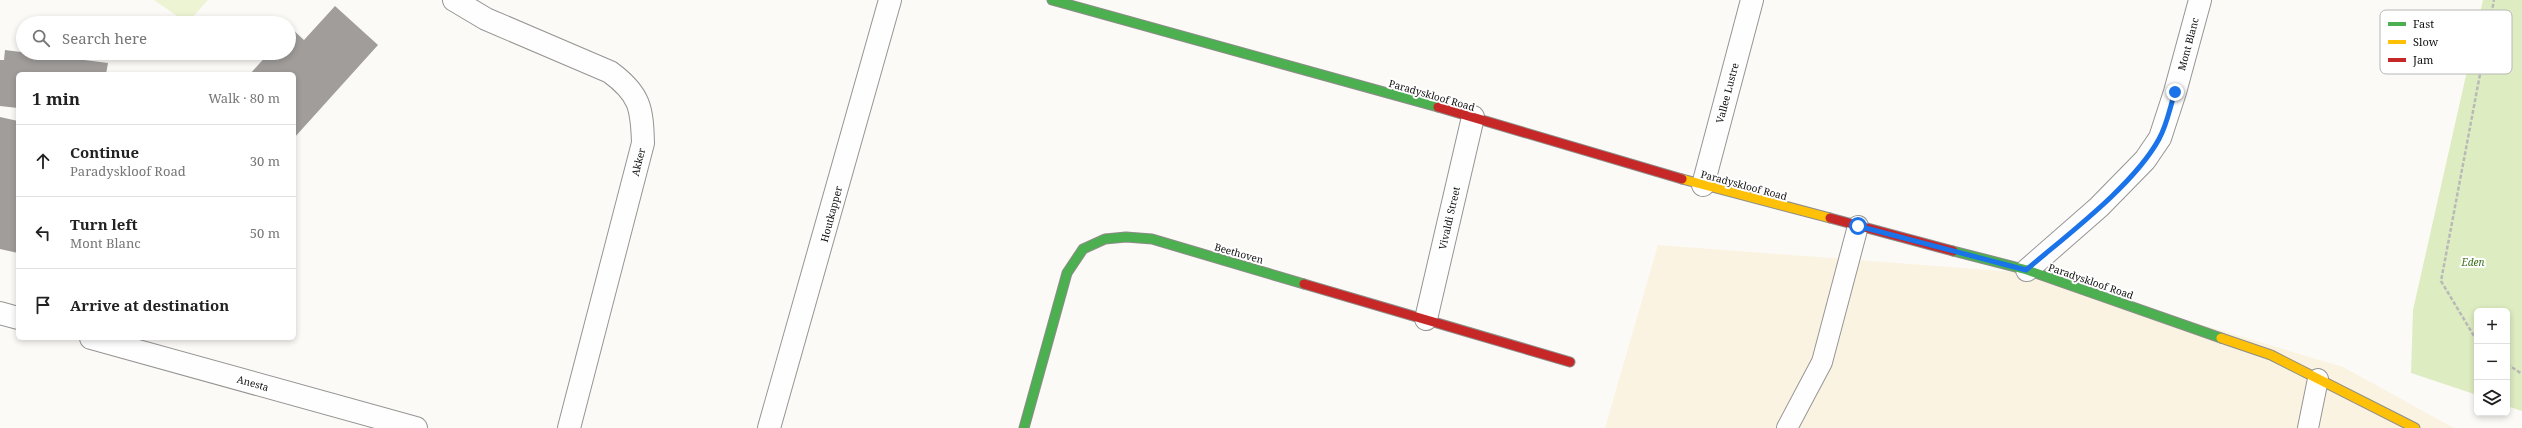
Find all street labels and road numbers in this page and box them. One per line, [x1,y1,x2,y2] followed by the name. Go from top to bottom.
[2174,16,2202,72] street label: Mont Blanc
[1712,61,1742,125] street label: Vallee Lustre
[1387,76,1477,114] street label: Paradyskloof Road
[628,146,648,178] street label: Akker
[1699,167,1789,203] street label: Paradyskloof Road
[817,184,845,244] street label: Houtkapper
[1435,185,1463,251] street label: Vivaldi Street
[1213,239,1266,267] street label: Beethoven
[2047,260,2135,302] street label: Paradyskloof Road
[235,372,271,394] street label: Anesta

